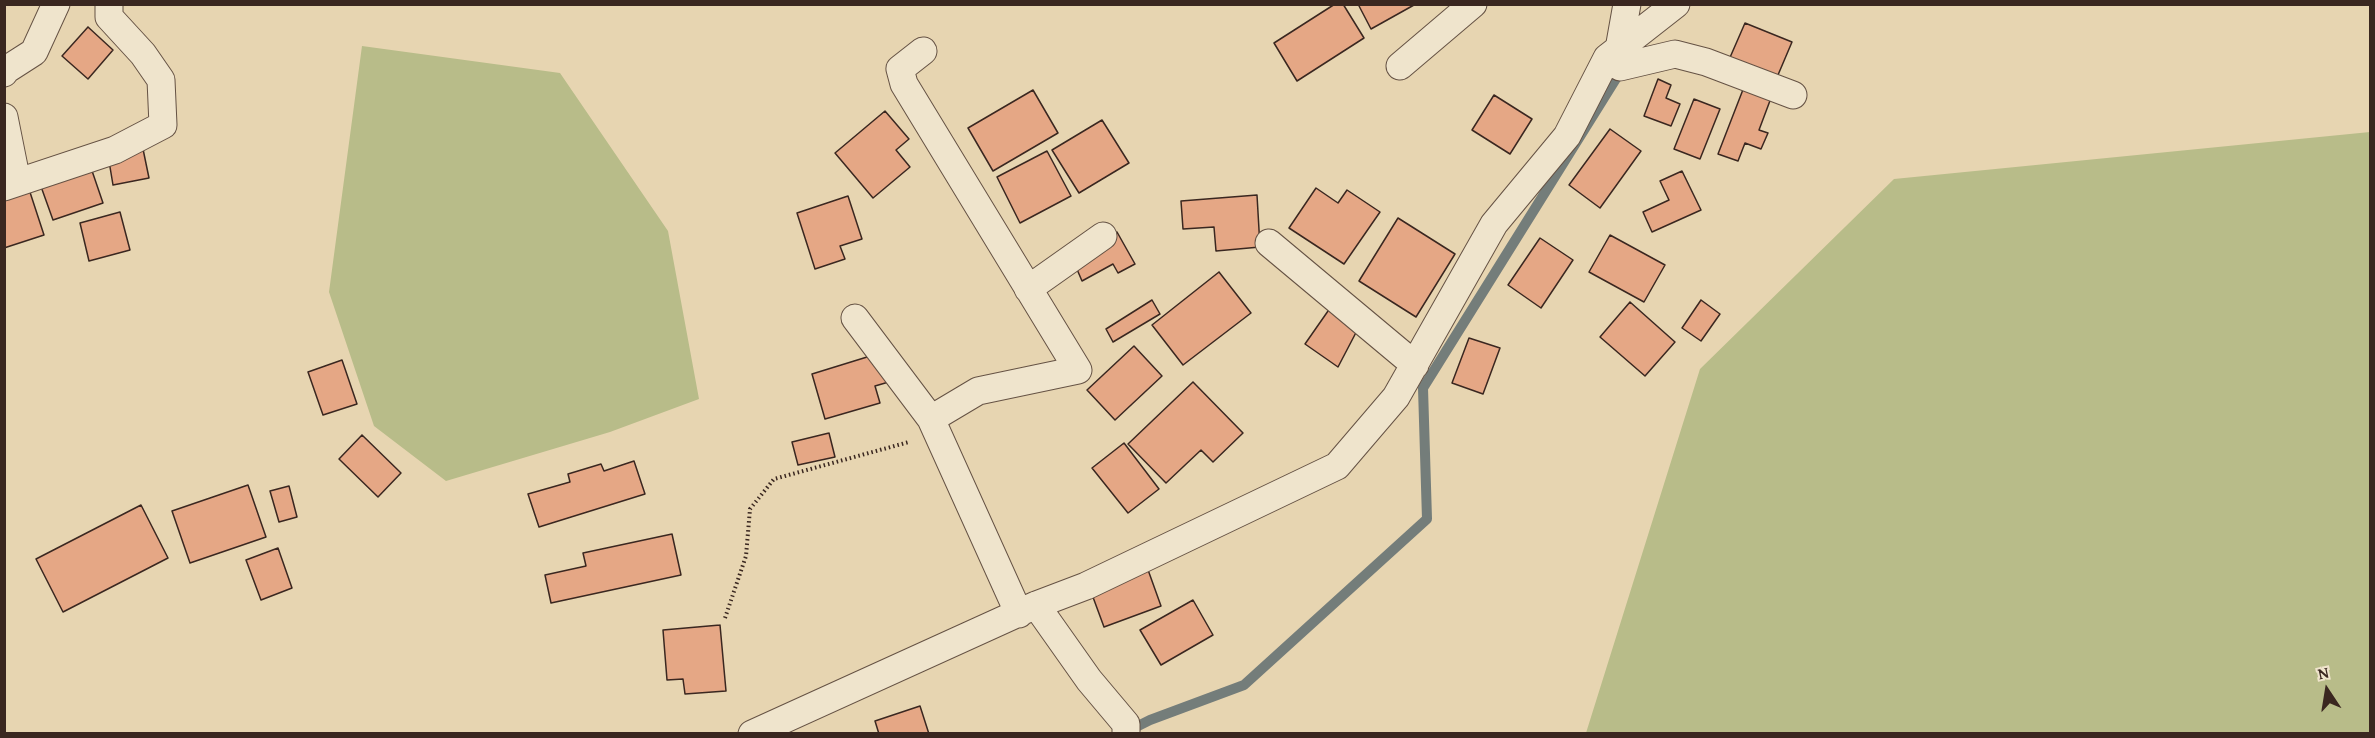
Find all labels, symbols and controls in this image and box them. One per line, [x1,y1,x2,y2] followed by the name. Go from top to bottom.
[2297,660,2357,720] north arrow
[2316,660,2331,685] text: N

